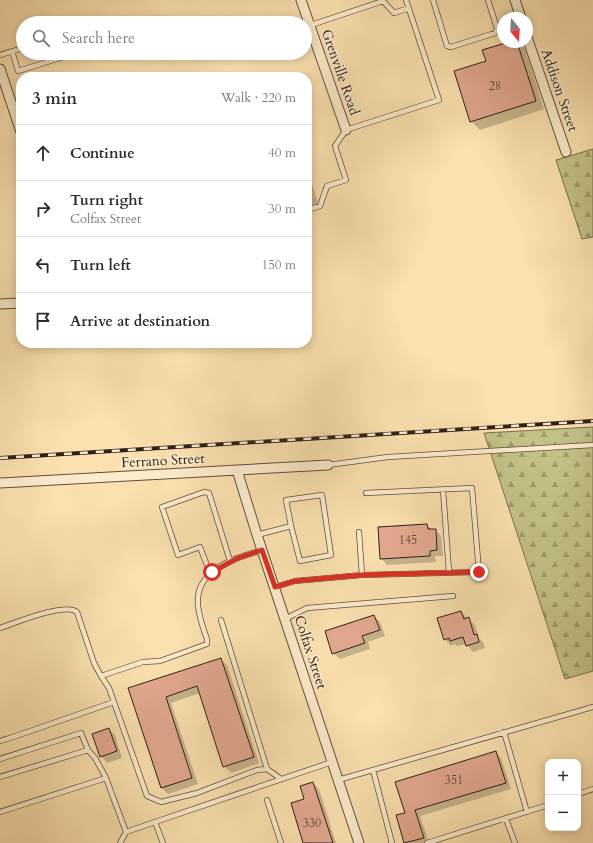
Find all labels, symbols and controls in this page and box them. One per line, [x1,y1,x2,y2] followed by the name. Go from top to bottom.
[497,12,533,48] north arrow
[16,16,312,60] search box
[30,27,52,49] icon: search
[317,27,364,118] street label: Grenville Road
[62,28,135,48] text: Search here
[536,46,583,135] street label: Addison Street
[489,78,501,94] house number: 28
[32,87,77,110] text: 3 min
[221,89,296,107] text: Walk · 220 m
[32,142,54,164] icon: ahead
[70,143,135,163] text: Continue
[268,144,296,162] text: 40 m
[70,190,143,210] text: Turn right
[32,198,54,220] icon: right
[268,200,296,218] text: 30 m
[70,210,141,228] text: Colfax Street
[32,254,54,276] icon: left
[70,255,131,275] text: Turn left
[262,256,296,274] text: 150 m
[32,310,54,332] icon: arrive
[70,311,210,331] text: Arrive at destination
[121,449,206,472] street label: Ferrano Street
[399,532,417,548] house number: 145
[203,563,221,581] route start
[470,563,488,581] route end
[290,613,332,692] street label: Colfax Street
[545,759,581,831] map controls
[545,759,581,795] button: +
[445,772,463,788] house number: 351
[545,795,581,831] button: −
[303,815,321,831] house number: 330

